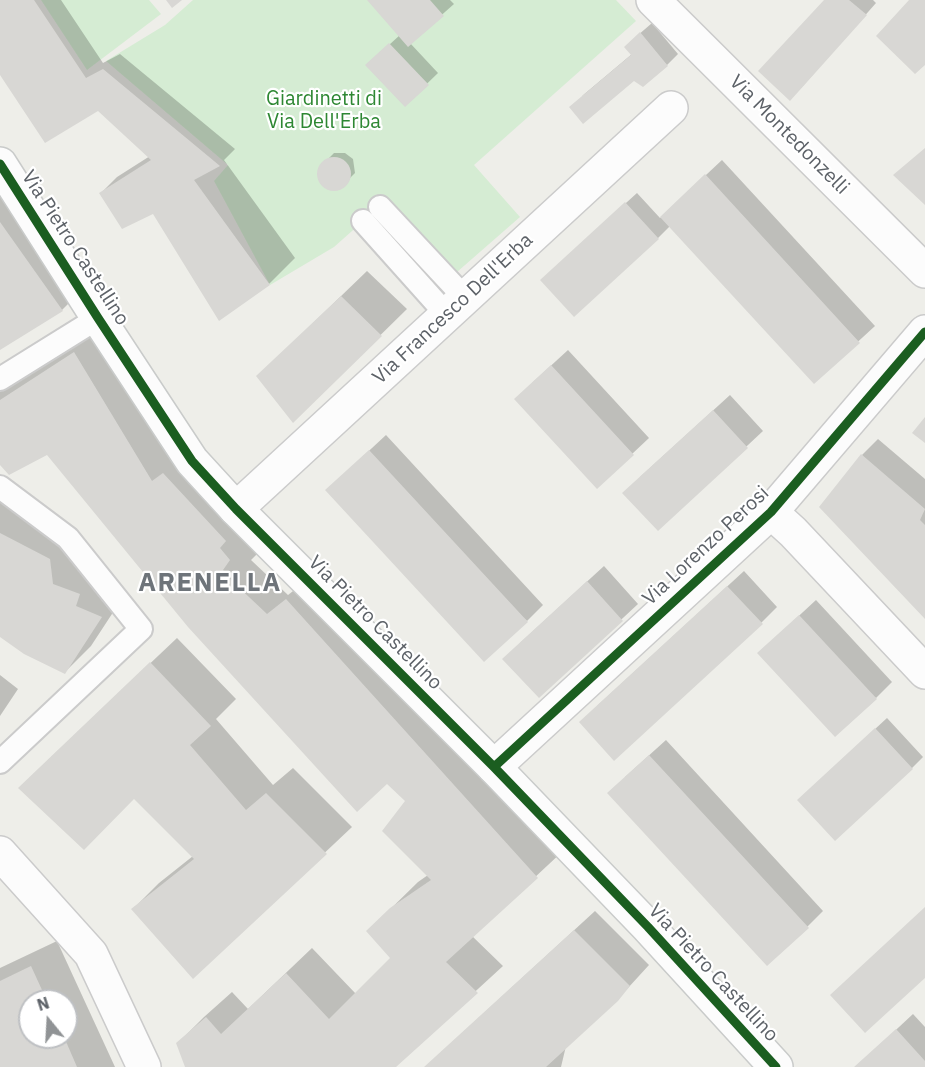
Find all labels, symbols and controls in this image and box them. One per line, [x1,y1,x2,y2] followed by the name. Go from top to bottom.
[724,70,854,200] street label: Via Montedonzelli
[266,87,382,134] park label: Giardinetti di Via Dell'Erba
[16,166,134,330] street label: Via Pietro Castellino
[368,228,538,390] street label: Via Francesco Dell'Erba
[638,481,774,611] street label: Via Lorenzo Perosi
[303,551,447,695] street label: Via Pietro Castellino
[138,567,282,599] district label: ARENELLA
[643,899,783,1047] street label: Via Pietro Castellino
[18,989,78,1049] north arrow
[34,992,52,1015] text: N

